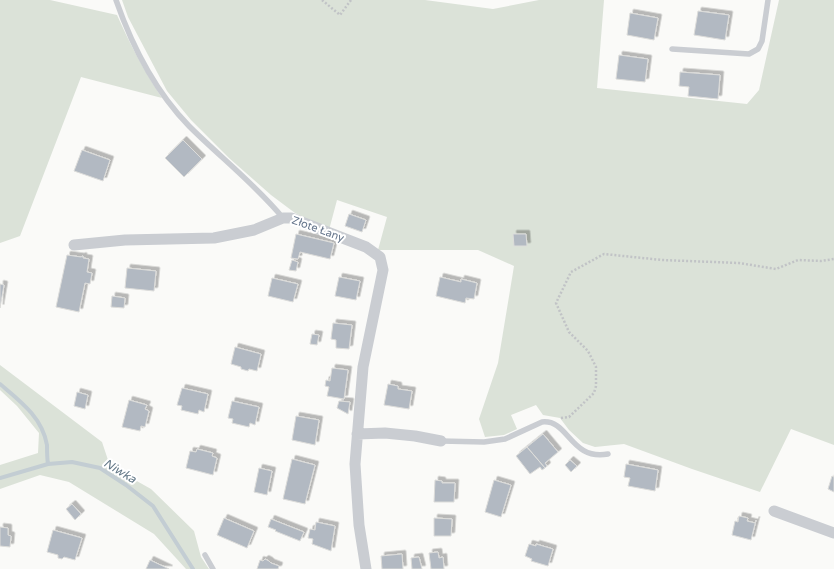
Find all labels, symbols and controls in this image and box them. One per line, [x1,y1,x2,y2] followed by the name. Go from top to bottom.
[290,214,346,245] street label: Złote Łany
[101,456,139,486] water label: Niwka

